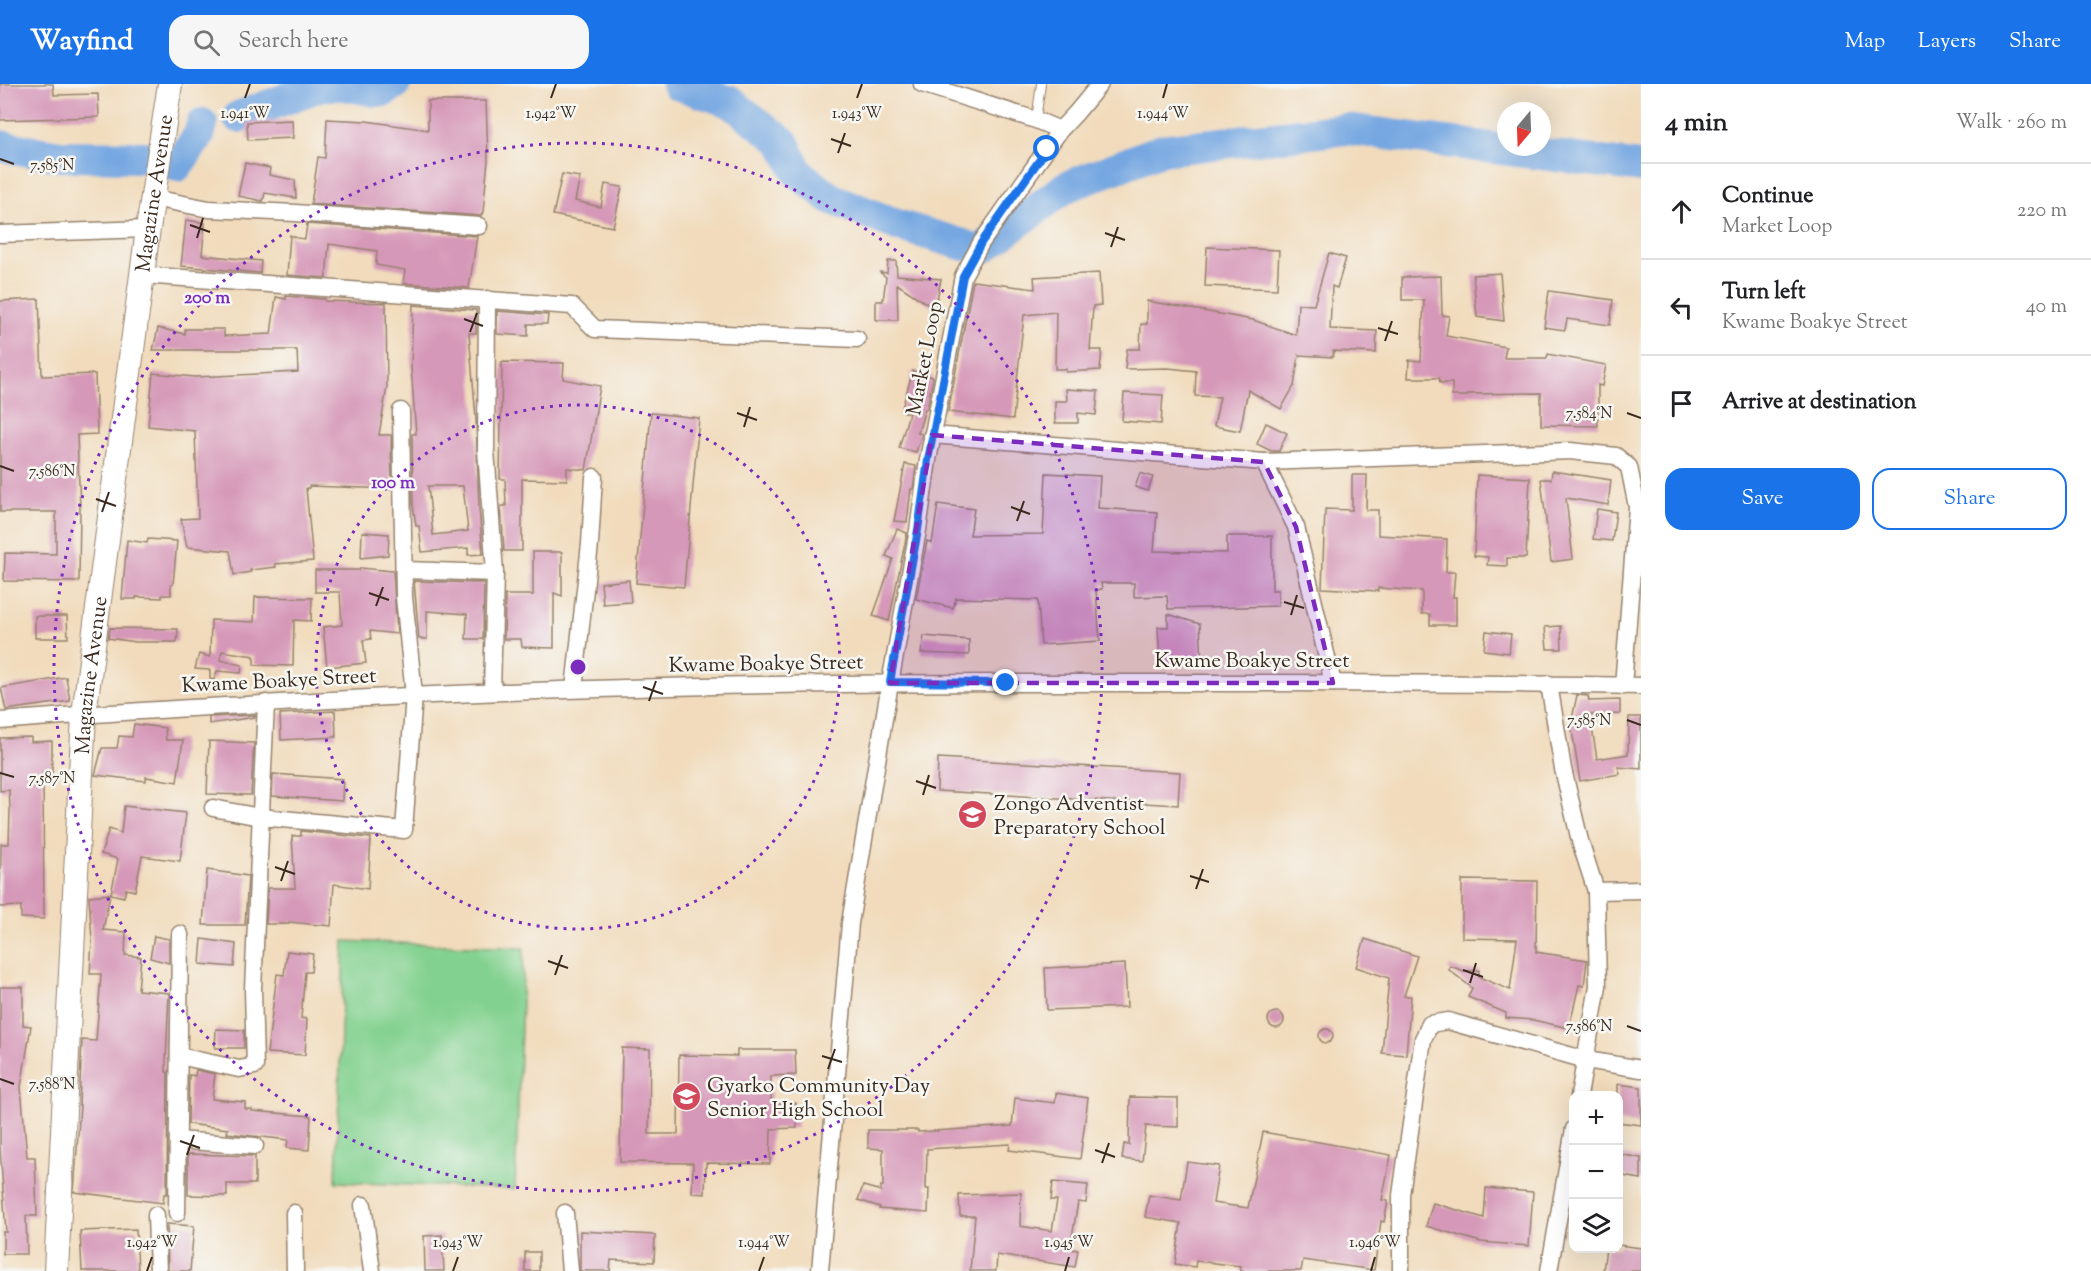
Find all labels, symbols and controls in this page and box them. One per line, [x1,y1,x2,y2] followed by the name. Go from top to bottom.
[169,15,589,69] search box
[30,22,133,62] text: Wayfind
[190,26,223,59] icon: search
[238,26,349,58] text: Search here
[1845,27,1885,57] text: Map
[1918,27,1976,57] text: Layers
[2009,27,2061,57] text: Share
[1497,102,1551,156] north arrow
[220,104,270,125] text: 1.941°W
[526,104,577,125] text: 1.942°W
[832,104,882,125] text: 1.943°W
[1137,104,1189,125] text: 1.944°W
[1665,105,1728,142] text: 4 min
[1956,109,2067,138] text: Walk · 260 m
[129,113,182,274] street label: Magazine Avenue
[1033,135,1059,161] route start
[30,156,74,177] text: 7.585°N
[1722,181,1813,213] text: Continue
[1665,195,1698,228] icon: ahead
[2017,197,2067,226] text: 220 m
[1722,213,1832,242] text: Market Loop
[1722,277,1805,309] text: Turn left
[184,286,230,312] text: 200 m
[1665,291,1698,324] icon: left
[2026,293,2067,322] text: 40 m
[900,299,952,418] street label: Market Loop
[1722,309,1908,338] text: Kwame Boakye Street
[1665,387,1698,420] icon: arrive
[1722,387,1917,419] text: Arrive at destination
[1566,404,1612,425] text: 7.584°N
[29,462,75,483] text: 7.586°N
[1665,468,1860,530] button: Save
[1872,468,2067,530] button: Share
[371,471,415,497] text: 100 m
[69,594,116,755] street label: Magazine Avenue
[1155,647,1349,677] street label: Kwame Boakye Street
[668,648,864,682] street label: Kwame Boakye Street
[568,657,588,677] centre of rings
[181,662,377,702] street label: Kwame Boakye Street
[992,669,1018,695] route end
[1567,711,1611,732] text: 7.585°N
[29,769,75,790] text: 7.587°N
[994,790,1166,844] place label: Zongo Adventist Preparatory School
[957,799,989,831] school or university icon: Zongo Adventist Preparatory School
[1566,1017,1612,1038] text: 7.586°N
[707,1072,931,1126] place label: Gyarko Community Day Senior High School
[29,1075,75,1096] text: 7.588°N
[670,1081,702,1113] school or university icon: Gyarko Community Day Senior High School
[1569,1091,1623,1253] map controls
[1569,1091,1623,1145] button: +
[1569,1145,1623,1199] button: −
[1569,1199,1623,1253] button: layers
[127,1233,178,1254] text: 1.942°W
[433,1233,483,1254] text: 1.943°W
[738,1233,790,1254] text: 1.944°W
[1044,1233,1094,1254] text: 1.945°W
[1349,1233,1401,1254] text: 1.946°W

